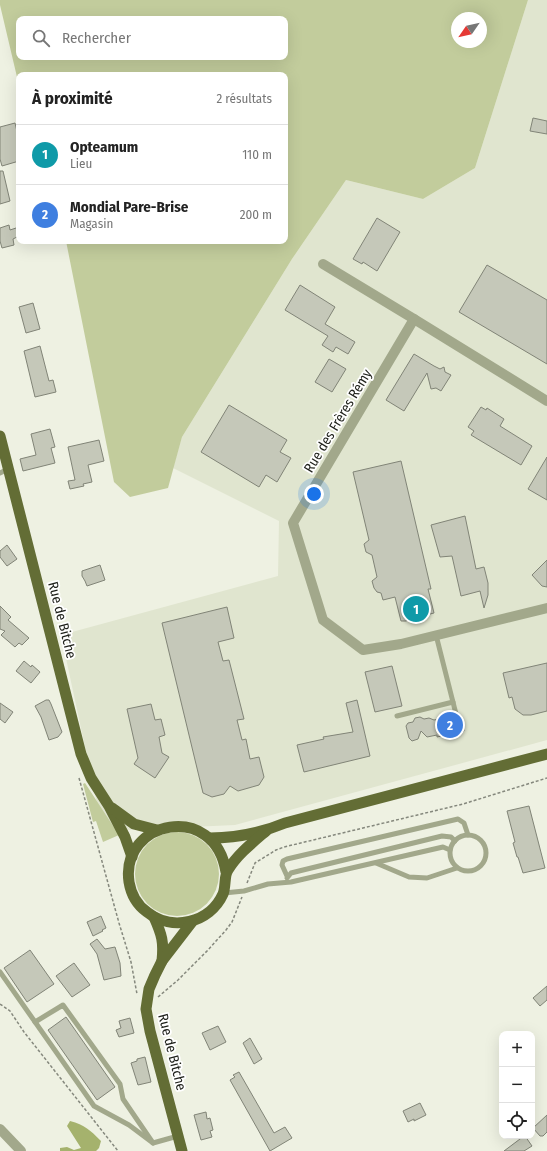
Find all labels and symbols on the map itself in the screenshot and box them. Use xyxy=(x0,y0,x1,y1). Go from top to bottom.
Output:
north arrow xyxy=(451,12,487,48)
street label: Rue des Frères Rémy xyxy=(300,365,376,476)
your location xyxy=(304,484,324,504)
street label: Rue de Bitche xyxy=(44,580,80,660)
pin: 1 xyxy=(403,594,429,624)
pin: 2 xyxy=(437,710,463,740)
street label: Rue de Bitche xyxy=(154,1012,190,1092)

